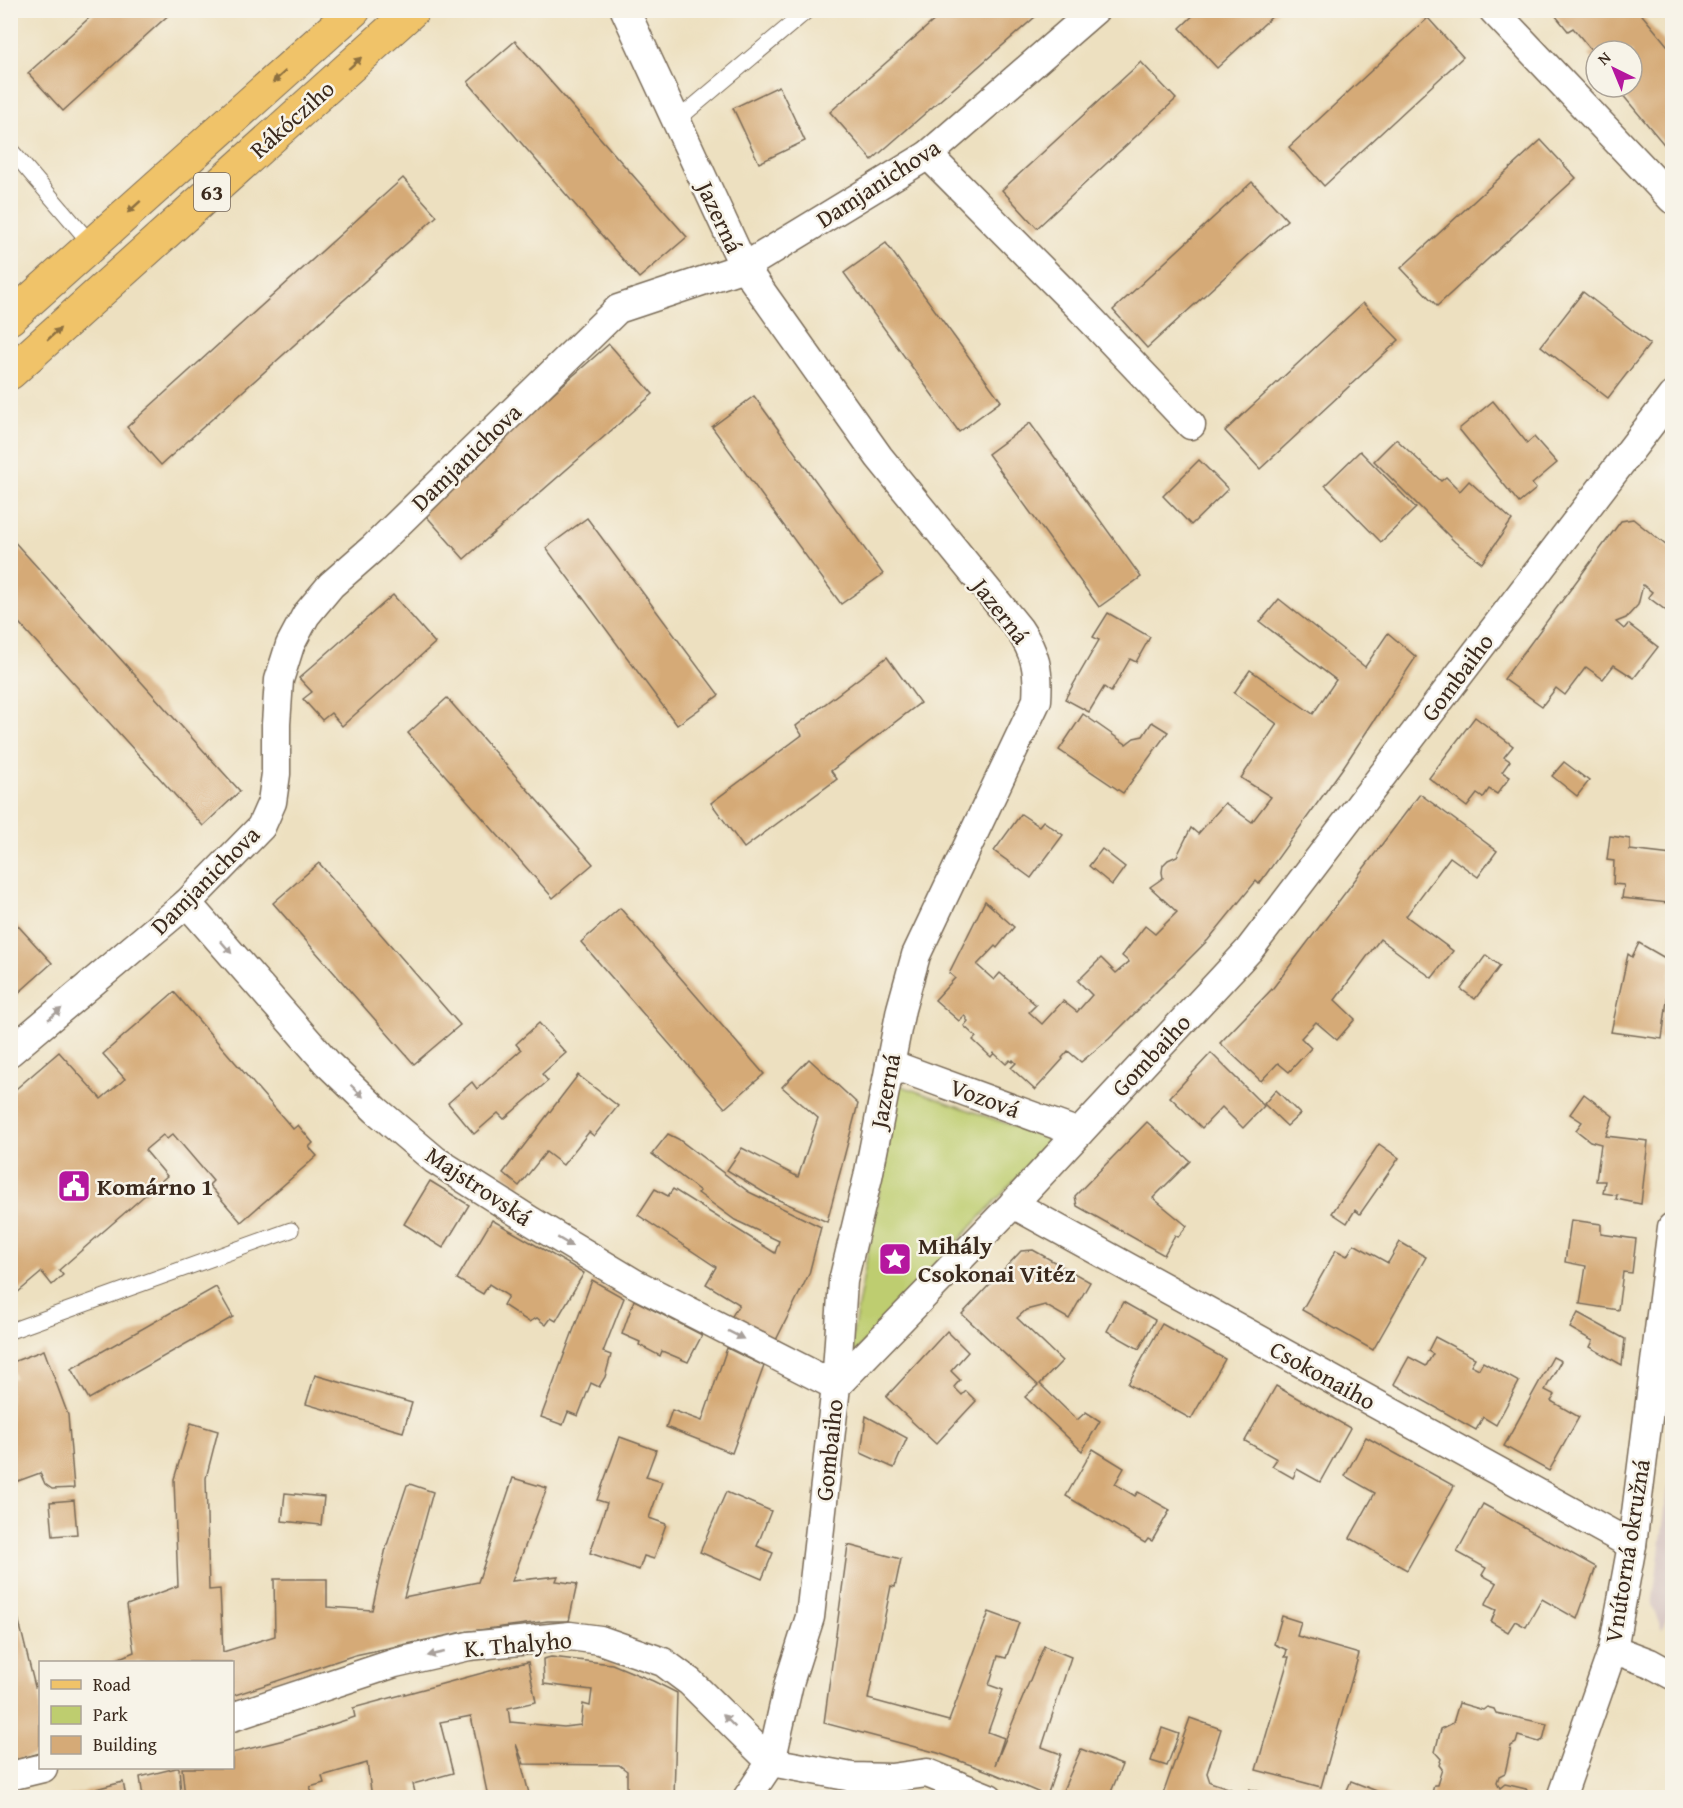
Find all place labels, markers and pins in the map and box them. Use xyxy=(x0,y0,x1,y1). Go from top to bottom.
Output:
public building icon: Komárno 1 xyxy=(56,1168,92,1204)
place label: Komárno 1 xyxy=(97,1169,214,1204)
place label: Mihály Csokonai Vitéz xyxy=(918,1228,1076,1291)
place icon: Mihály Csokonai Vitéz xyxy=(877,1241,913,1277)

